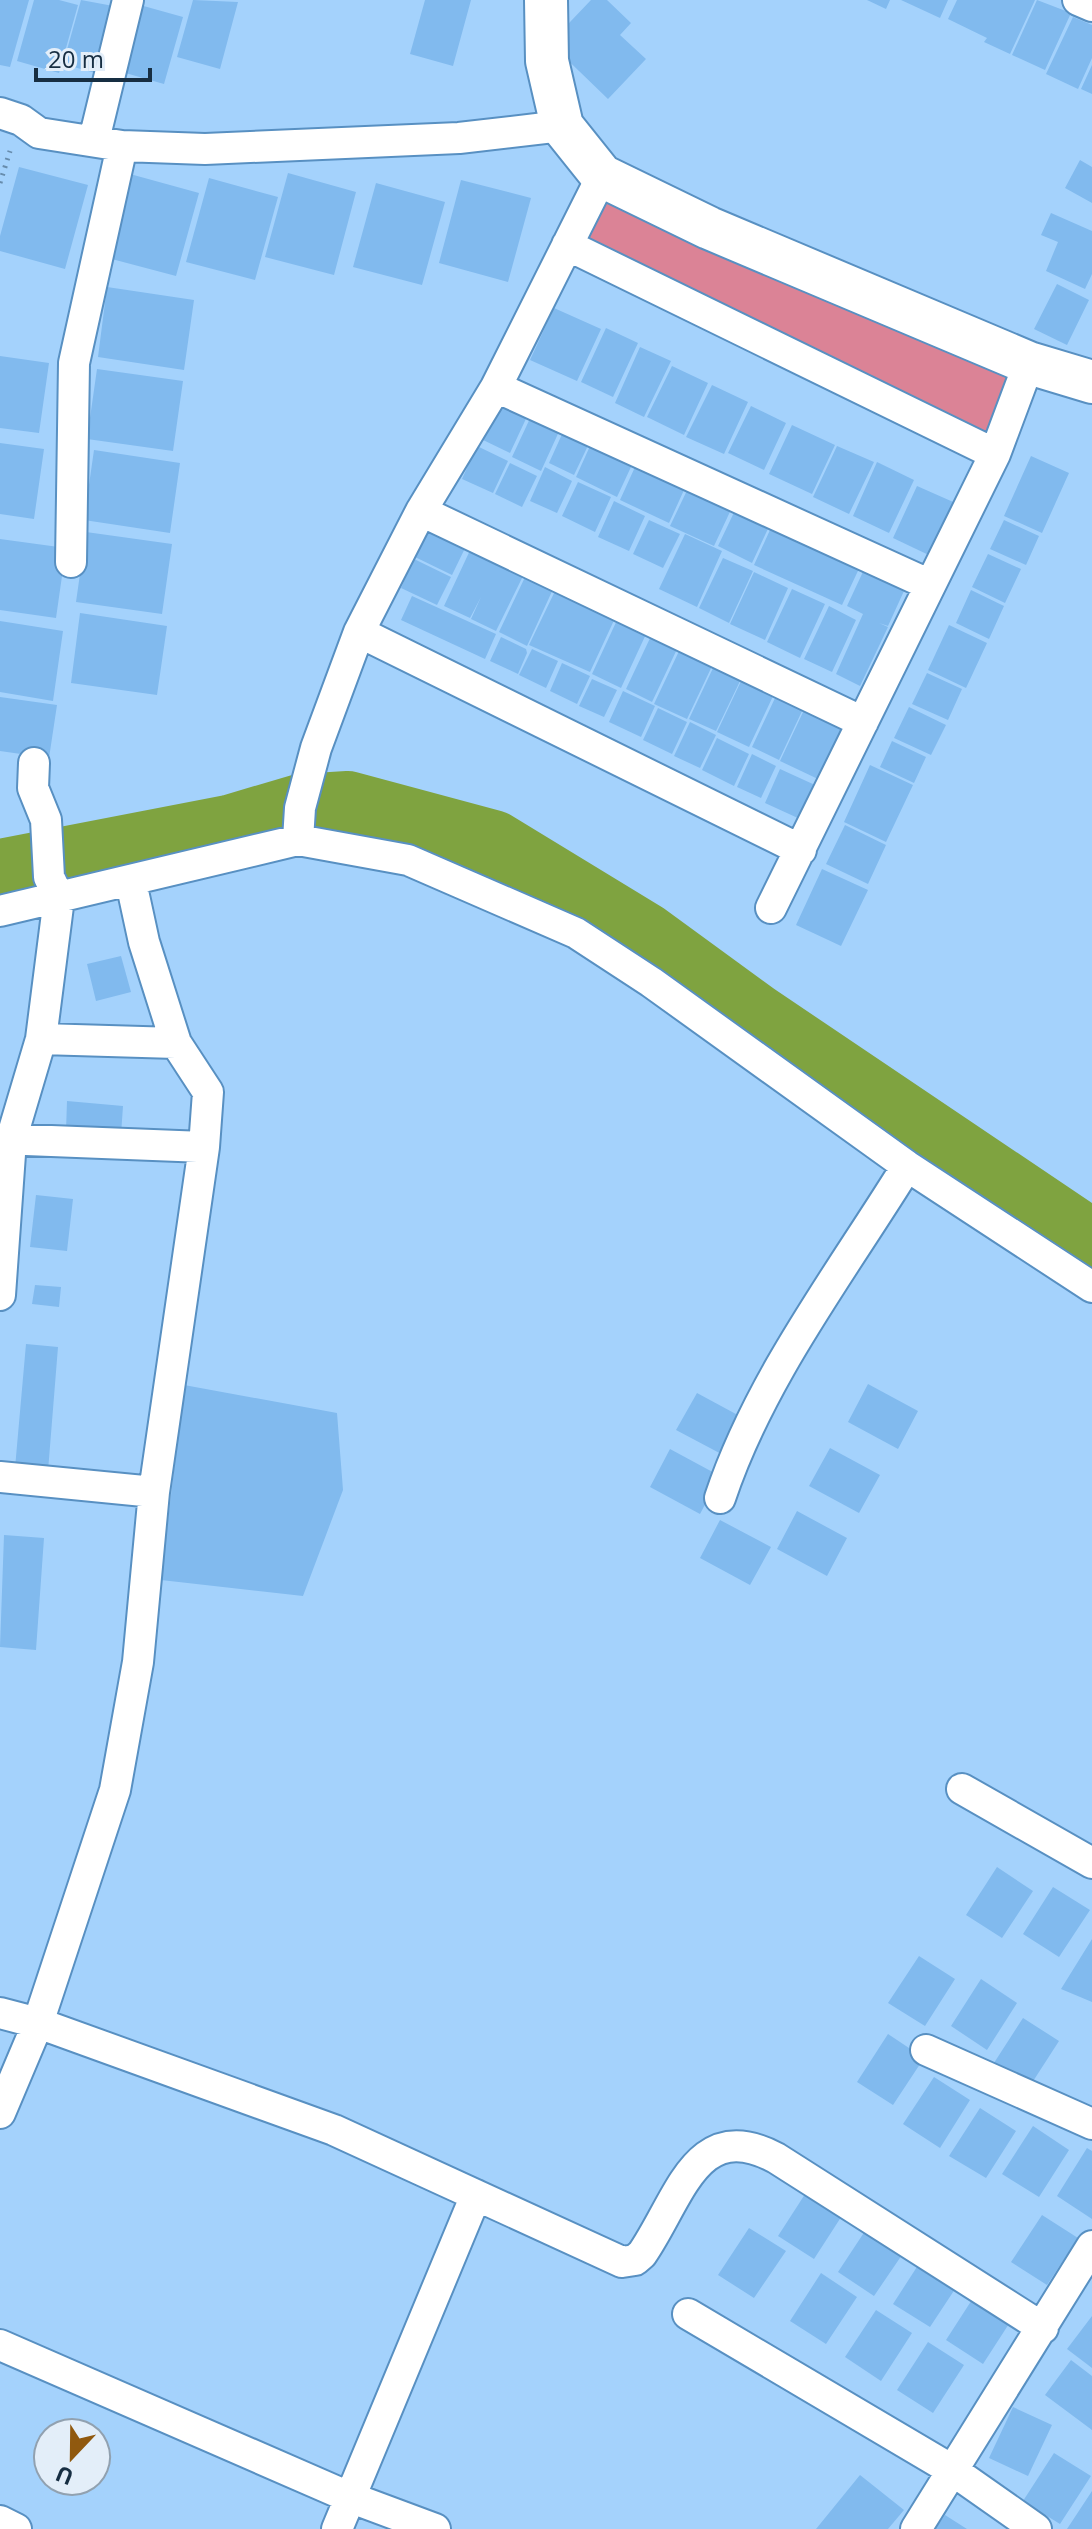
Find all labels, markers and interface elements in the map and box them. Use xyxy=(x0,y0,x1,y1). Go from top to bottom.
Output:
scale bar xyxy=(36,32,150,82)
text: 20 m xyxy=(48,42,104,75)
north arrow xyxy=(32,2417,112,2497)
text: U xyxy=(51,2459,77,2493)

